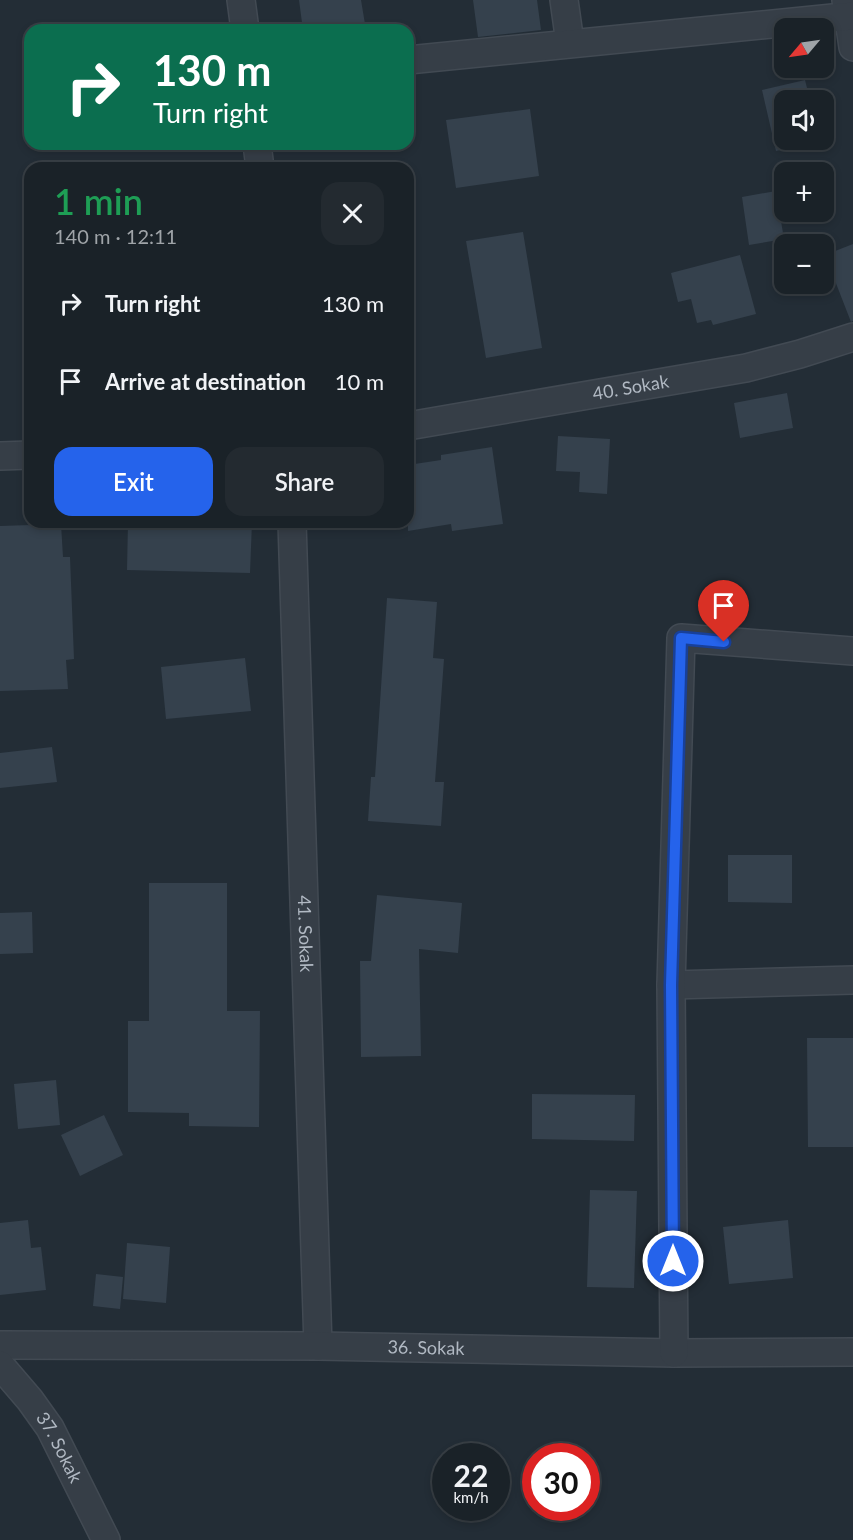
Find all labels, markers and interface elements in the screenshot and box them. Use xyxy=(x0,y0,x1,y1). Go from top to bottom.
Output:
north arrow xyxy=(774,18,834,78)
map controls xyxy=(774,18,834,294)
text: 130 m xyxy=(153,45,271,95)
icon: right xyxy=(54,48,132,126)
button: sound xyxy=(774,90,834,150)
text: Turn right xyxy=(153,96,268,129)
button: + xyxy=(774,162,834,222)
text: 1 min xyxy=(54,179,143,223)
button: close xyxy=(321,182,384,245)
text: 140 m · 12:11 xyxy=(54,224,177,248)
button: − xyxy=(774,234,834,294)
icon: right xyxy=(54,287,87,320)
text: Turn right xyxy=(105,290,200,317)
text: 130 m xyxy=(322,290,384,317)
icon: arrive xyxy=(54,365,87,398)
text: Arrive at destination xyxy=(105,368,306,395)
text: 10 m xyxy=(335,368,384,395)
street label: 40. Sokak xyxy=(591,369,671,404)
button: Exit xyxy=(54,447,213,516)
button: Share xyxy=(225,447,384,516)
pin xyxy=(698,580,749,642)
icon: arrive xyxy=(707,589,740,622)
street label: 41. Sokak xyxy=(294,895,318,973)
position arrow xyxy=(641,1229,705,1293)
street label: 36. Sokak xyxy=(387,1335,466,1359)
street label: 37. Sokak xyxy=(32,1407,88,1487)
speed limit sign: 30 xyxy=(522,1443,600,1521)
text: 22 xyxy=(454,1457,488,1493)
text: km/h xyxy=(453,1488,489,1506)

